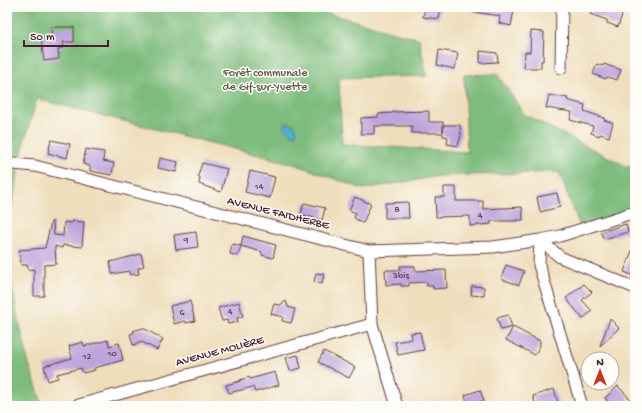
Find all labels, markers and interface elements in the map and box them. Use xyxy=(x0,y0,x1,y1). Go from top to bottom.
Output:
scale bar xyxy=(24,22,108,48)
text: 50 m xyxy=(30,31,55,45)
park label: Forêt communale de Gif-sur-Yvette xyxy=(222,67,308,95)
house number: 14 xyxy=(254,181,264,193)
street label: AVENUE FAIDHERBE xyxy=(226,195,331,234)
house number: 8 xyxy=(394,204,400,216)
house number: 4 xyxy=(478,210,483,222)
house number: 9 xyxy=(182,235,189,247)
house number: 3bis xyxy=(392,270,409,282)
house number: 4 xyxy=(228,306,233,318)
house number: 6 xyxy=(179,307,185,319)
street label: AVENUE MOLIÈRE xyxy=(175,333,266,370)
house number: 10 xyxy=(106,348,117,360)
house number: 12 xyxy=(82,351,92,363)
north arrow xyxy=(580,351,620,391)
text: N xyxy=(596,357,604,369)

